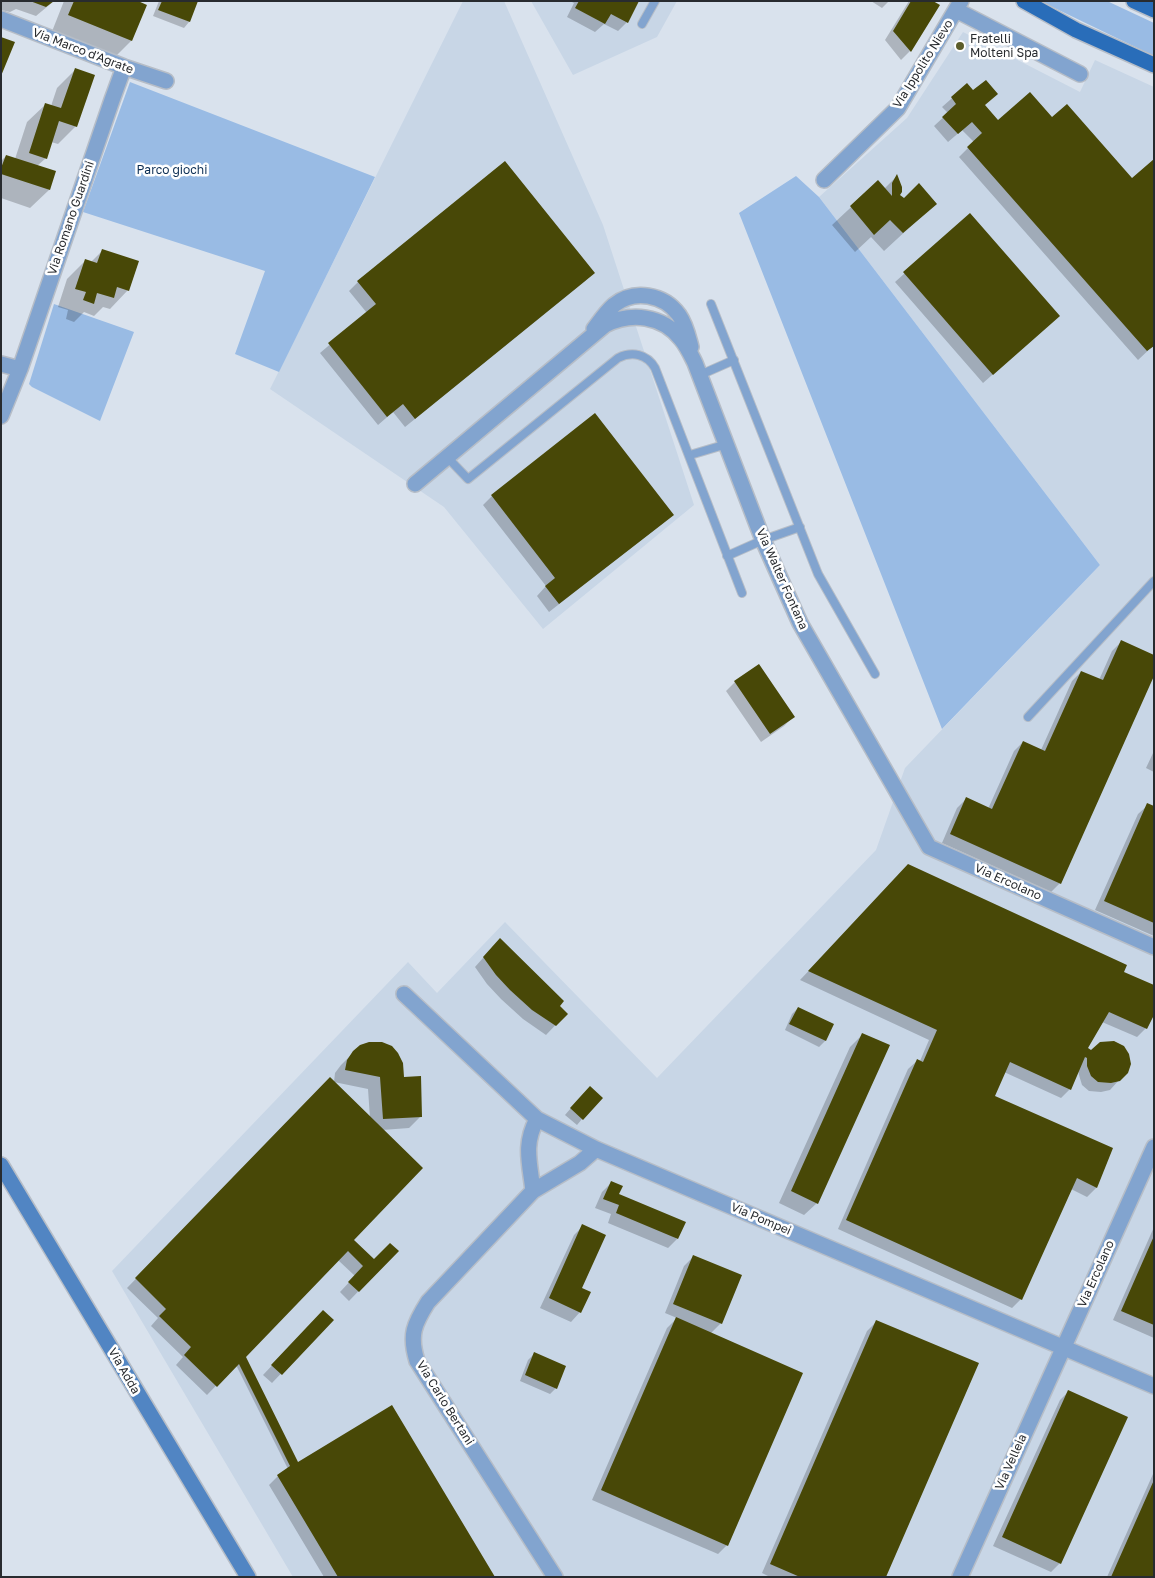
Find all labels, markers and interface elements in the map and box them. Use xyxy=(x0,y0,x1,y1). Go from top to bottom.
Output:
street label: Via Ippolito Nievo xyxy=(890,17,956,111)
street label: Via Marco d'Agrate xyxy=(31,25,135,77)
place label: Fratelli Molteni Spa xyxy=(970,32,1038,60)
marker: Fratelli Molteni Spa xyxy=(954,40,966,52)
street label: Via Romano Guardini xyxy=(45,159,97,277)
park label: Parco giochi xyxy=(137,163,207,177)
street label: Via Walter Fontana xyxy=(753,526,811,632)
street label: Via Ercolano xyxy=(972,861,1044,903)
street label: Via Pompei xyxy=(729,1200,793,1238)
street label: Via Ercolano xyxy=(1075,1238,1117,1310)
street label: Via Adda xyxy=(105,1346,143,1396)
street label: Via Carlo Bertani xyxy=(413,1358,477,1448)
street label: Via Velleia xyxy=(992,1432,1030,1492)

